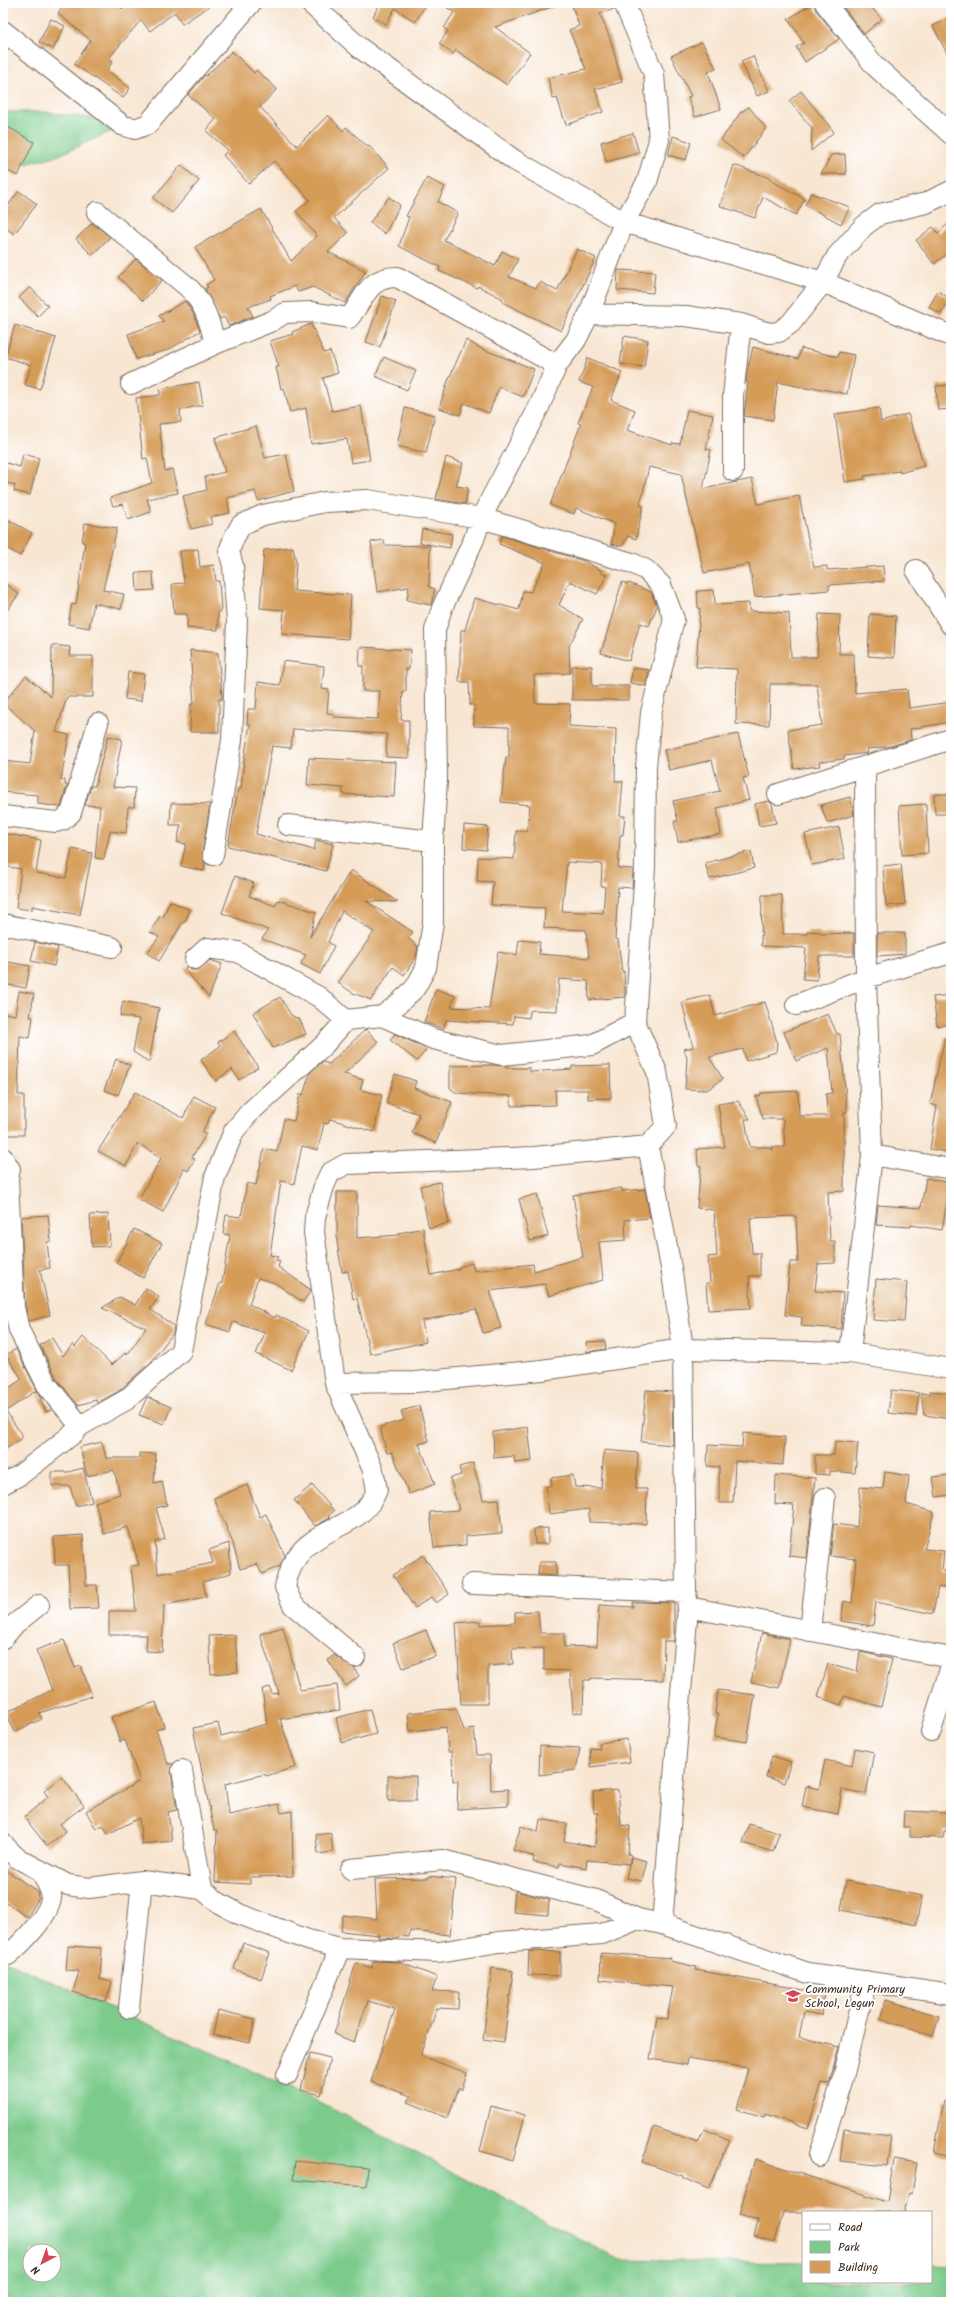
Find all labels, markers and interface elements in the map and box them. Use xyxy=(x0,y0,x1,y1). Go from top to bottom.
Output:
place label: Community Primary School, Legun xyxy=(805,1980,905,2013)
school or university icon: Community Primary School, Legun xyxy=(784,1987,802,2005)
legend xyxy=(802,2211,932,2283)
text: Road xyxy=(838,2218,863,2237)
text: Park xyxy=(838,2238,860,2257)
north arrow xyxy=(22,2243,62,2283)
text: Building xyxy=(838,2258,878,2277)
text: N xyxy=(28,2261,45,2279)

